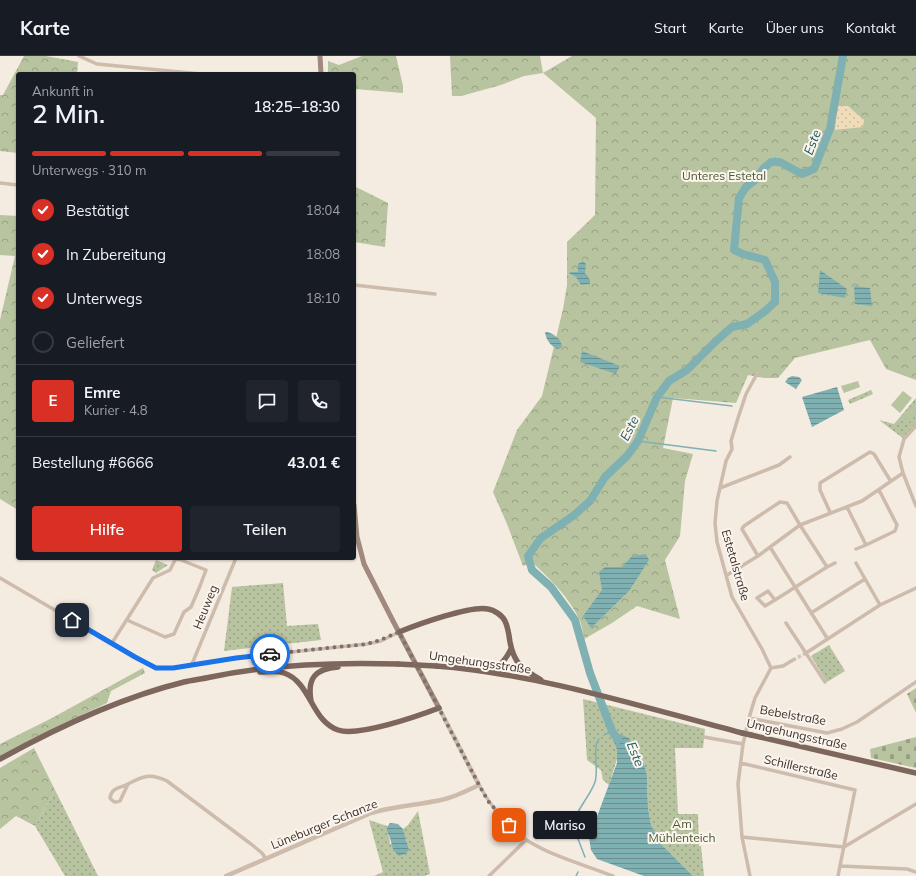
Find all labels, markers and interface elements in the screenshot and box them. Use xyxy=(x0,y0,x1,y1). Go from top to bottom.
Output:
text: Karte xyxy=(20,16,70,40)
text: Start xyxy=(654,19,686,37)
text: Karte xyxy=(708,19,744,37)
text: Über uns xyxy=(766,19,824,37)
text: Kontakt xyxy=(846,19,896,37)
text: Ankunft in xyxy=(32,83,94,99)
text: 2 Min. xyxy=(32,97,105,130)
text: 18:25–18:30 xyxy=(253,97,340,116)
water label: Este xyxy=(800,127,824,157)
text: Unterwegs · 310 m xyxy=(32,162,146,178)
park label: Unteres Estetal xyxy=(682,168,766,183)
icon: check xyxy=(32,199,54,221)
text: Bestätigt xyxy=(66,201,129,220)
text: 18:04 xyxy=(306,202,340,218)
icon: check xyxy=(32,243,54,265)
text: In Zubereitung xyxy=(66,245,166,264)
text: 18:08 xyxy=(306,246,340,262)
icon: check xyxy=(32,287,54,309)
text: Unterwegs xyxy=(66,289,143,308)
text: 18:10 xyxy=(306,290,340,306)
text: Geliefert xyxy=(66,333,125,352)
button: chat xyxy=(246,380,288,422)
button: phone xyxy=(298,380,340,422)
text: Emre xyxy=(84,383,120,402)
text: E xyxy=(49,391,57,410)
text: Kurier · 4.8 xyxy=(84,402,148,418)
water label: Este xyxy=(616,413,642,443)
text: Bestellung #6666 xyxy=(32,453,154,472)
text: 43.01 € xyxy=(287,453,340,472)
button: Hilfe xyxy=(32,506,182,552)
button: Teilen xyxy=(190,506,340,552)
street label: Estetalstraße xyxy=(719,528,753,602)
street label: Heuweg xyxy=(189,583,221,631)
pin xyxy=(55,603,89,637)
icon: home xyxy=(61,609,83,631)
courier xyxy=(250,634,290,674)
icon: car xyxy=(259,643,281,665)
street label: Umgehungsstraße xyxy=(428,647,532,677)
street label: Bebelstraße xyxy=(759,702,827,728)
street label: Umgehungsstraße xyxy=(745,715,849,753)
water label: Este xyxy=(624,739,648,769)
street label: Schillerstraße xyxy=(762,751,840,783)
street label: Lüneburger Schanze xyxy=(268,796,380,852)
pin xyxy=(492,808,526,842)
callout: Mariso xyxy=(533,811,597,839)
icon: bag xyxy=(498,814,520,836)
park label: Am Mühlenteich xyxy=(648,816,716,845)
text: Mariso xyxy=(544,817,586,833)

